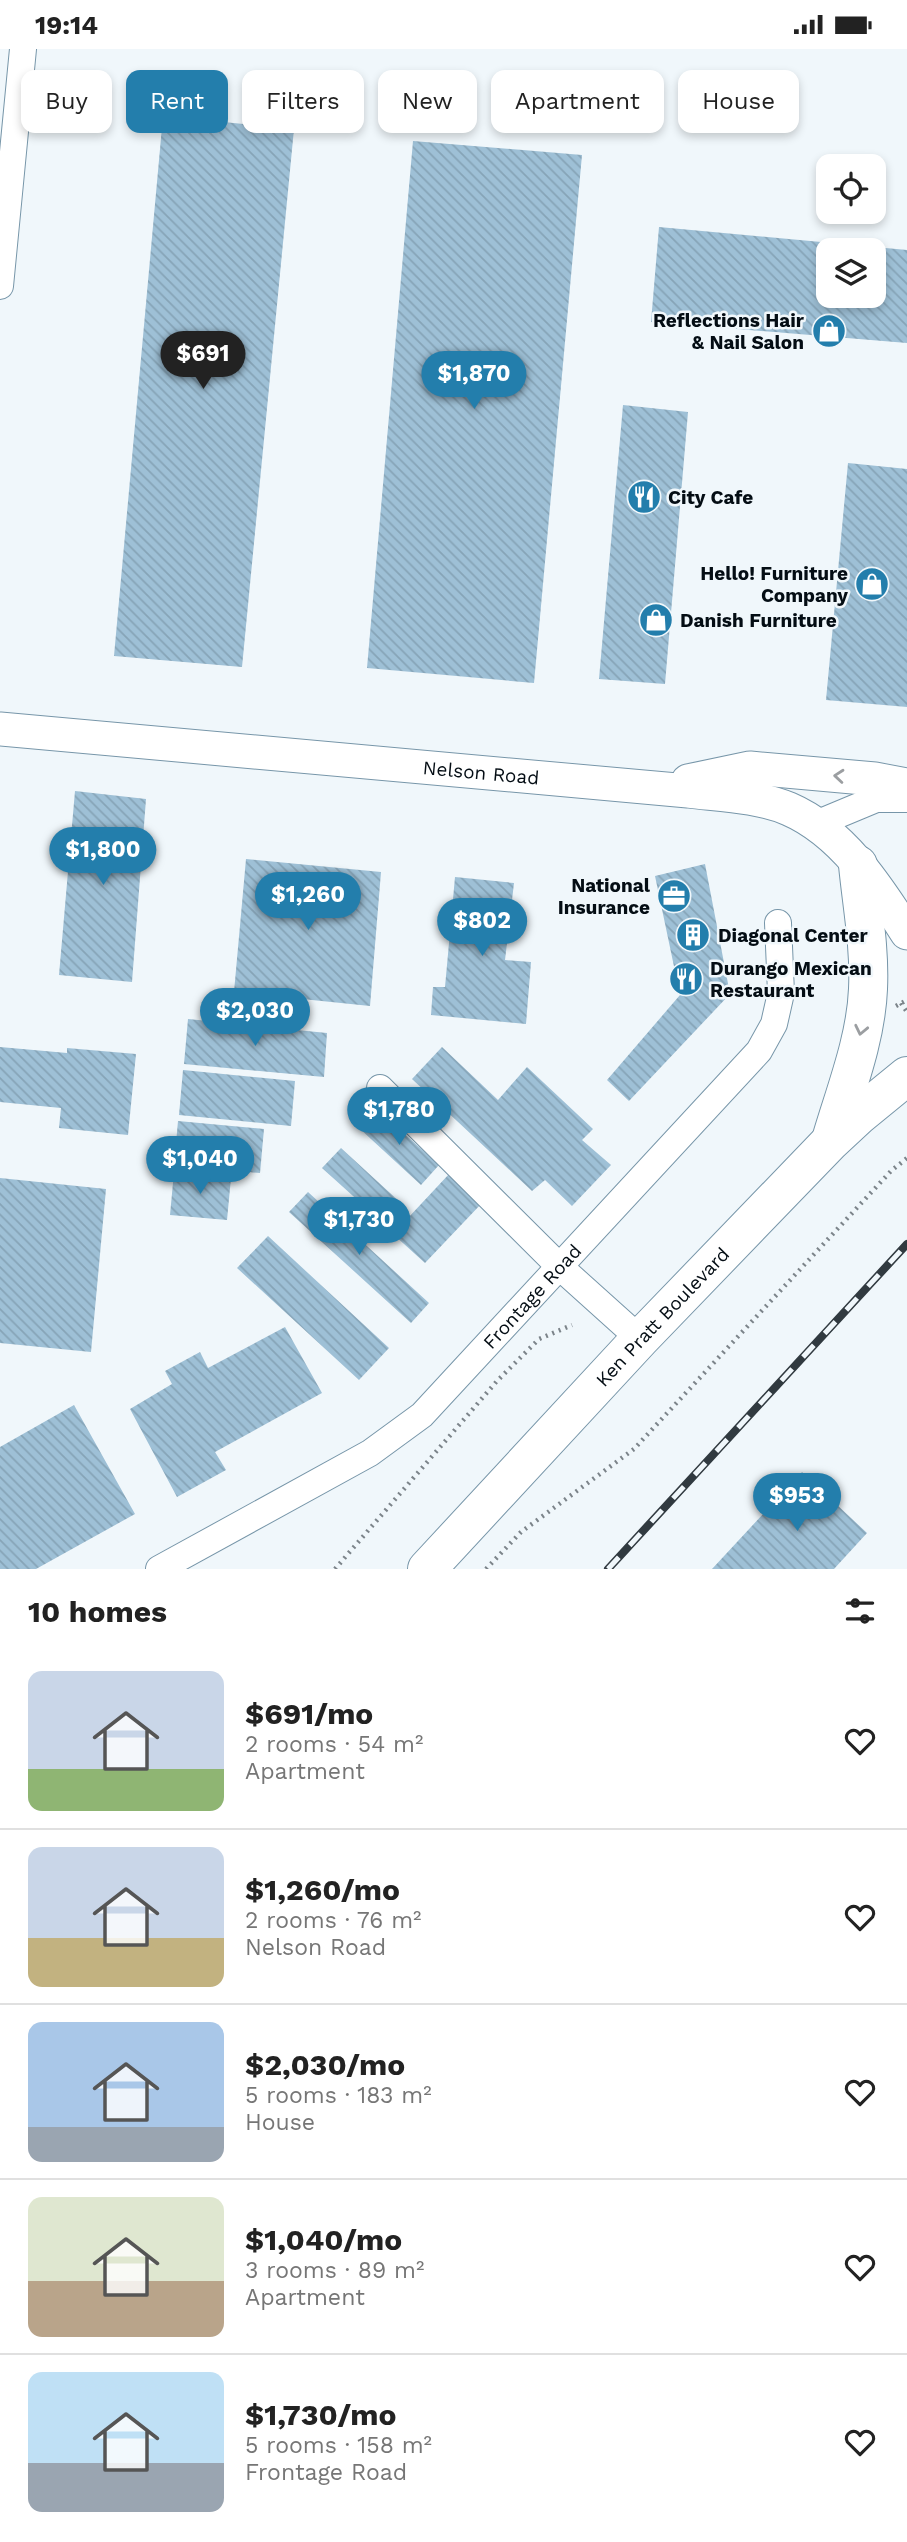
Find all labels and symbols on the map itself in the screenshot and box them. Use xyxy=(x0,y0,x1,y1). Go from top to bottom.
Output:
place label: Reflections Hair & Nail Salon xyxy=(653,309,805,354)
shop icon: Reflections Hair & Nail Salon xyxy=(810,312,848,350)
pin: $691 xyxy=(162,331,244,391)
pin: $1,870 xyxy=(417,351,531,411)
restaurant icon: City Cafe xyxy=(625,478,663,516)
place label: City Cafe xyxy=(668,486,753,509)
place label: Hello! Furniture Company xyxy=(700,562,848,607)
shop icon: Hello! Furniture Company xyxy=(853,565,891,603)
shop icon: Danish Furniture xyxy=(637,601,675,639)
place label: Danish Furniture xyxy=(680,609,837,632)
street label: Nelson Road xyxy=(422,756,540,789)
one-way arrow xyxy=(834,769,845,784)
pin: $1,800 xyxy=(46,827,160,887)
pin: $1,260 xyxy=(251,873,365,932)
place label: National Insurance xyxy=(558,874,651,919)
office icon: National Insurance xyxy=(655,877,693,915)
pin: $802 xyxy=(441,899,523,958)
building icon: Diagonal Center xyxy=(674,916,712,954)
place label: Diagonal Center xyxy=(718,924,868,947)
place label: Durango Mexican Restaurant xyxy=(710,957,872,1002)
restaurant icon: Durango Mexican Restaurant xyxy=(667,960,705,998)
pin: $2,030 xyxy=(198,989,312,1048)
one-way arrow xyxy=(855,1024,870,1036)
pin: $1,780 xyxy=(342,1087,456,1147)
pin: $1,040 xyxy=(143,1137,257,1196)
pin: $1,730 xyxy=(302,1197,416,1257)
street label: Frontage Road xyxy=(478,1239,586,1353)
street label: Ken Pratt Boulevard xyxy=(591,1242,734,1391)
pin: $953 xyxy=(756,1473,838,1533)

